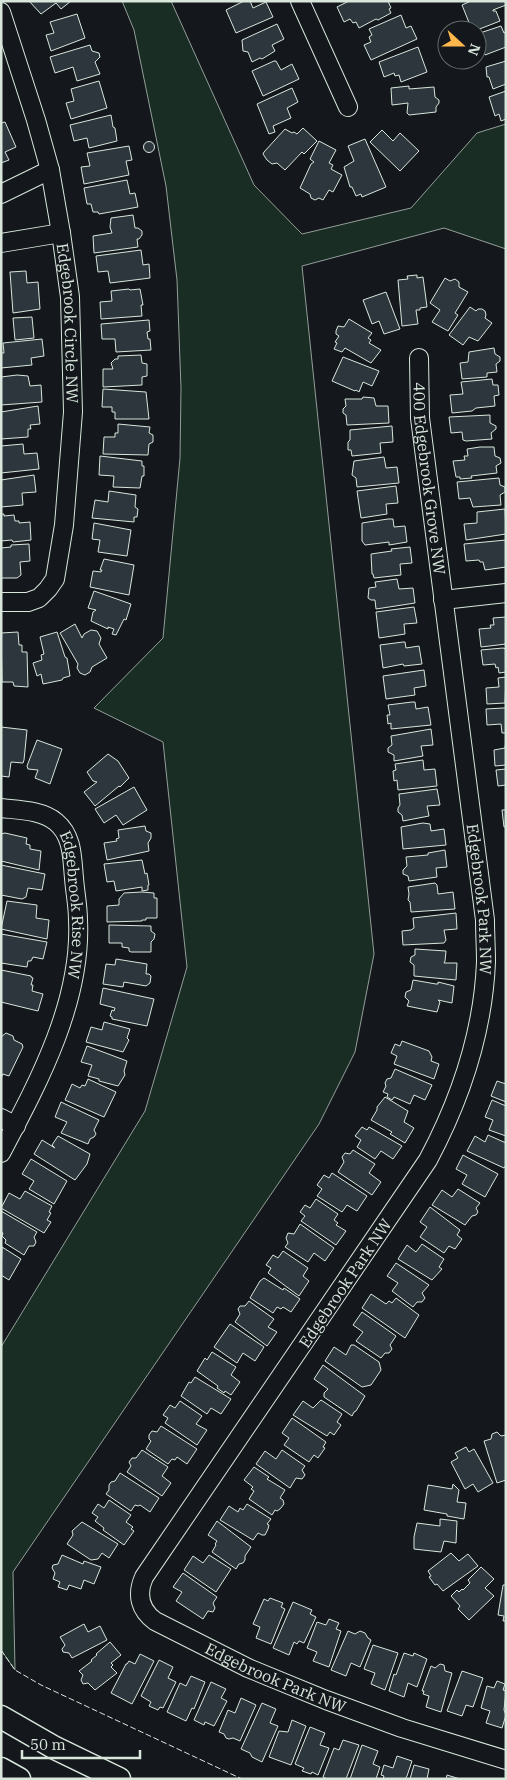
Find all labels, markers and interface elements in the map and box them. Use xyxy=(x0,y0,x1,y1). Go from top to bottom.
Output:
north arrow xyxy=(437,20,487,70)
text: N xyxy=(464,41,485,58)
street label: Edgebrook Circle NW xyxy=(53,242,83,404)
street label: 400 Edgebrook Grove NW xyxy=(409,382,450,576)
street label: Edgebrook Park NW xyxy=(463,822,496,976)
street label: Edgebrook Rise NW xyxy=(56,827,88,981)
street label: Edgebrook Park NW xyxy=(294,1214,396,1351)
street label: Edgebrook Park NW xyxy=(202,1638,349,1717)
scale bar xyxy=(22,1728,140,1760)
text: 50 m xyxy=(30,1735,66,1754)

